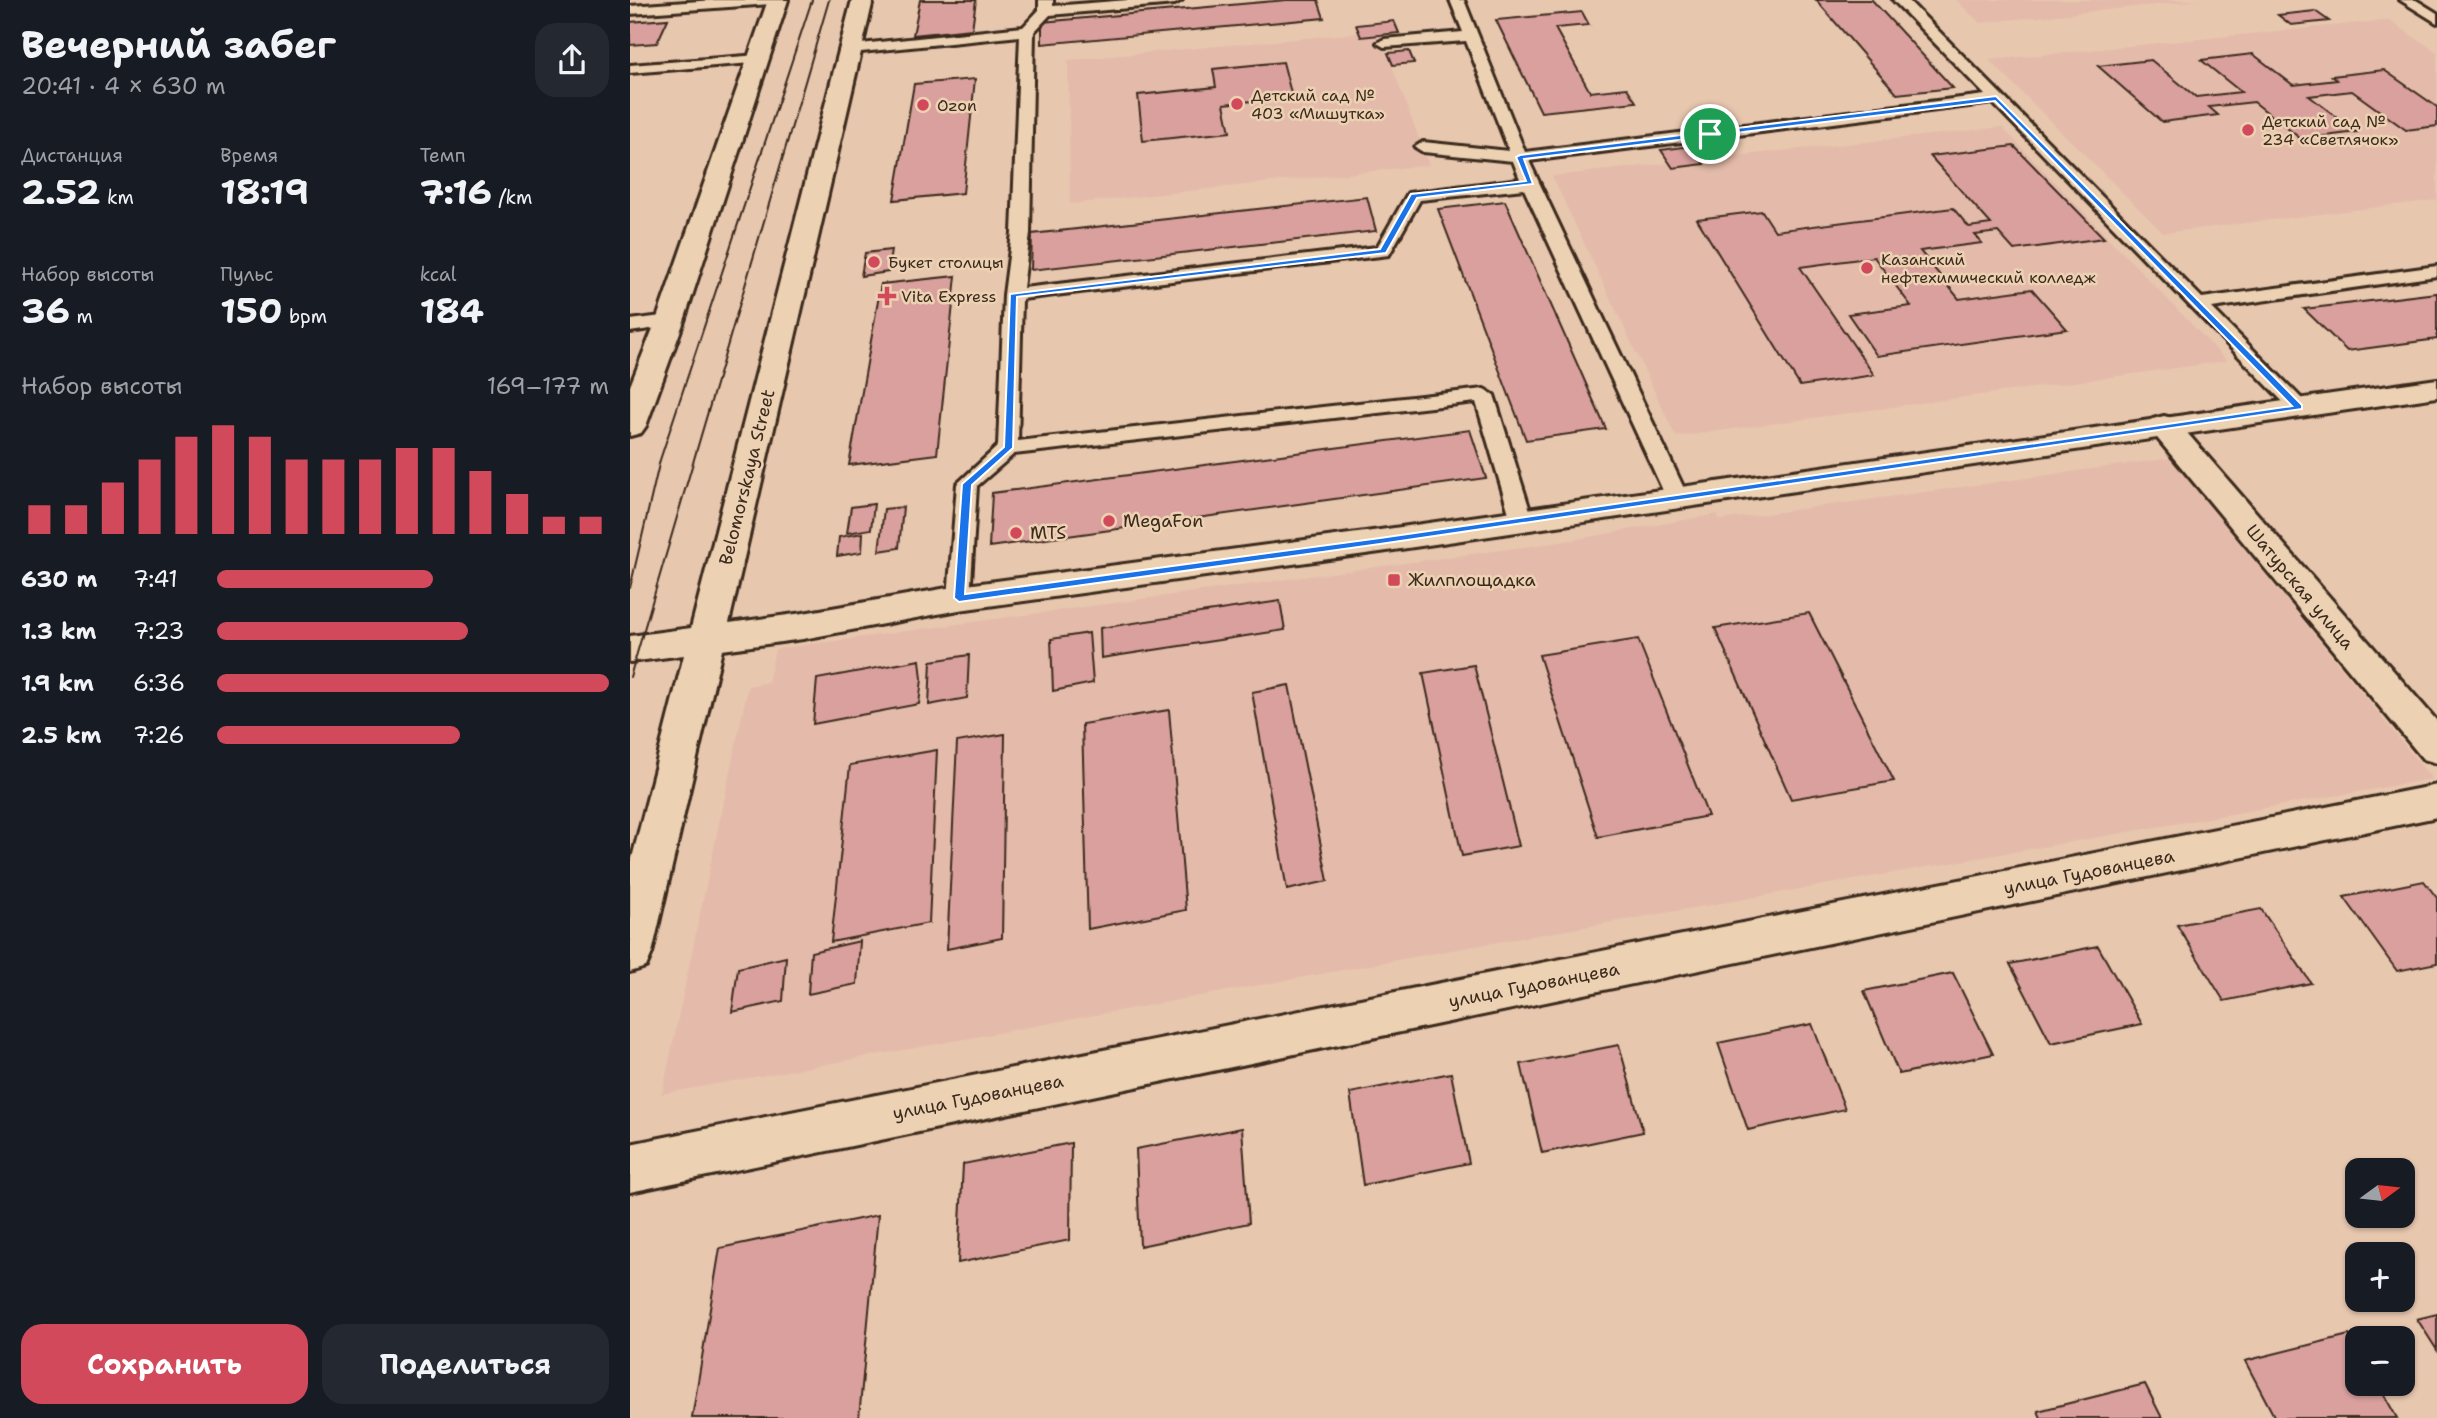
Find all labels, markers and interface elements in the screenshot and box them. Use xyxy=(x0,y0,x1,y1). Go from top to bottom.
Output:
text: Вечерний забег xyxy=(21,19,336,70)
button: share xyxy=(535,23,609,97)
text: 20:41 · 4 × 630 m xyxy=(21,71,226,101)
place label: Детский сад № 403 «Мишутка» xyxy=(1251,85,1385,124)
place label: Ozon xyxy=(937,95,977,116)
marker: Детский сад № 403 «Мишутка» xyxy=(1229,96,1245,112)
marker: Ozon xyxy=(915,97,931,113)
pin xyxy=(1680,104,1740,164)
place label: Детский сад № 234 «Светлячок» xyxy=(2262,111,2398,150)
icon: arrive xyxy=(1691,115,1729,153)
marker: Детский сад № 234 «Светлячок» xyxy=(2240,122,2256,138)
text: Дистанция xyxy=(21,143,123,168)
text: Время xyxy=(220,143,278,168)
text: Темп xyxy=(420,143,466,168)
text: 2.52 xyxy=(21,168,101,215)
text: 18:19 xyxy=(220,168,309,215)
text: 7:16 xyxy=(420,168,492,215)
text: km xyxy=(101,185,134,210)
text: /km xyxy=(492,185,532,210)
place label: Казанский нефтехимический колледж xyxy=(1881,249,2096,288)
place label: Букет столицы xyxy=(888,252,1004,273)
marker: Букет столицы xyxy=(866,254,882,270)
marker: Казанский нефтехимический колледж xyxy=(1859,260,1875,276)
text: Набор высоты xyxy=(21,262,154,287)
text: Пульс xyxy=(220,262,274,287)
text: kcal xyxy=(420,262,457,287)
place label: Vita Express xyxy=(901,286,996,307)
text: 36 xyxy=(21,287,70,334)
text: 150 xyxy=(220,287,282,334)
text: 184 xyxy=(420,287,484,334)
marker: Vita Express xyxy=(879,288,895,304)
text: m xyxy=(70,304,93,329)
text: bpm xyxy=(282,304,327,329)
text: Набор высоты xyxy=(21,371,182,401)
text: 169–177 m xyxy=(487,371,609,401)
street label: Belomorskaya Street xyxy=(714,387,780,567)
place label: MegaFon xyxy=(1123,509,1203,533)
marker: MegaFon xyxy=(1101,513,1117,529)
street label: Шатурская улица xyxy=(2240,519,2360,655)
place label: MTS xyxy=(1030,521,1066,545)
marker: MTS xyxy=(1008,525,1024,541)
text: 630 m xyxy=(21,564,97,594)
text: 7:41 xyxy=(133,564,178,594)
place label: Жилплощадка xyxy=(1408,568,1536,592)
marker: Жилплощадка xyxy=(1386,572,1402,588)
text: 1.3 km xyxy=(21,616,96,646)
text: 7:23 xyxy=(133,616,184,646)
text: 1.9 km xyxy=(21,668,94,698)
text: 6:36 xyxy=(133,668,185,698)
text: 2.5 km xyxy=(21,720,102,750)
text: 7:26 xyxy=(133,720,185,750)
street label: улица Гудованцева xyxy=(2002,844,2176,900)
street label: улица Гудованцева xyxy=(1447,957,1621,1013)
street label: улица Гудованцева xyxy=(891,1069,1065,1125)
north arrow xyxy=(2345,1158,2415,1228)
map controls xyxy=(2345,1158,2415,1396)
button: + xyxy=(2345,1242,2415,1312)
button: Сохранить xyxy=(21,1324,308,1404)
button: Поделиться xyxy=(322,1324,609,1404)
button: − xyxy=(2345,1326,2415,1396)

